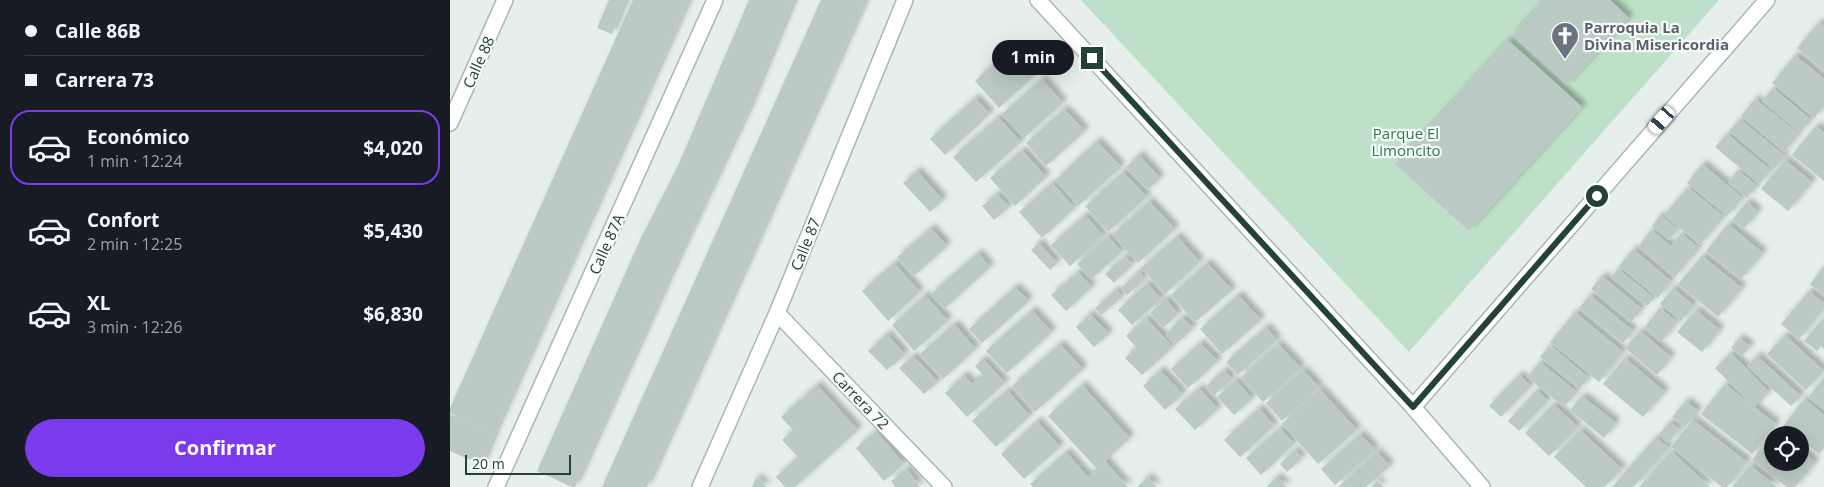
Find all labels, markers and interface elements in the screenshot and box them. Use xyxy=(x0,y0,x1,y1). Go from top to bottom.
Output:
place label: Parroquia La Divina Misericordia xyxy=(1584,17,1729,54)
text: Calle 86B xyxy=(55,18,141,44)
church icon: Parroquia La Divina Misericordia xyxy=(1550,21,1580,60)
street label: Calle 88 xyxy=(458,33,498,91)
callout: 1 min xyxy=(992,40,1074,76)
text: 1 min xyxy=(1011,46,1055,68)
route end xyxy=(1081,47,1103,69)
text: Carrera 73 xyxy=(55,67,154,93)
car xyxy=(1646,104,1677,136)
park label: Parque El Limoncito xyxy=(1371,123,1441,160)
text: Económico xyxy=(87,124,189,150)
icon: car xyxy=(27,125,72,170)
text: $4,020 xyxy=(363,135,423,161)
text: 1 min · 12:24 xyxy=(87,150,182,172)
route start xyxy=(1586,185,1608,207)
text: Confort xyxy=(87,207,159,233)
icon: car xyxy=(27,208,72,253)
street label: Calle 87A xyxy=(584,210,628,277)
street label: Calle 87 xyxy=(785,215,825,273)
text: $5,430 xyxy=(363,218,423,244)
text: 2 min · 12:25 xyxy=(87,233,182,255)
text: XL xyxy=(87,290,110,316)
icon: car xyxy=(27,291,72,336)
text: $6,830 xyxy=(363,301,423,327)
text: 3 min · 12:26 xyxy=(87,316,182,338)
street label: Carrera 72 xyxy=(828,366,894,434)
button: Confirmar xyxy=(25,419,425,477)
map controls xyxy=(1764,426,1809,471)
button: locate xyxy=(1764,426,1809,471)
scale bar xyxy=(465,452,571,475)
text: 20 m xyxy=(472,454,505,473)

